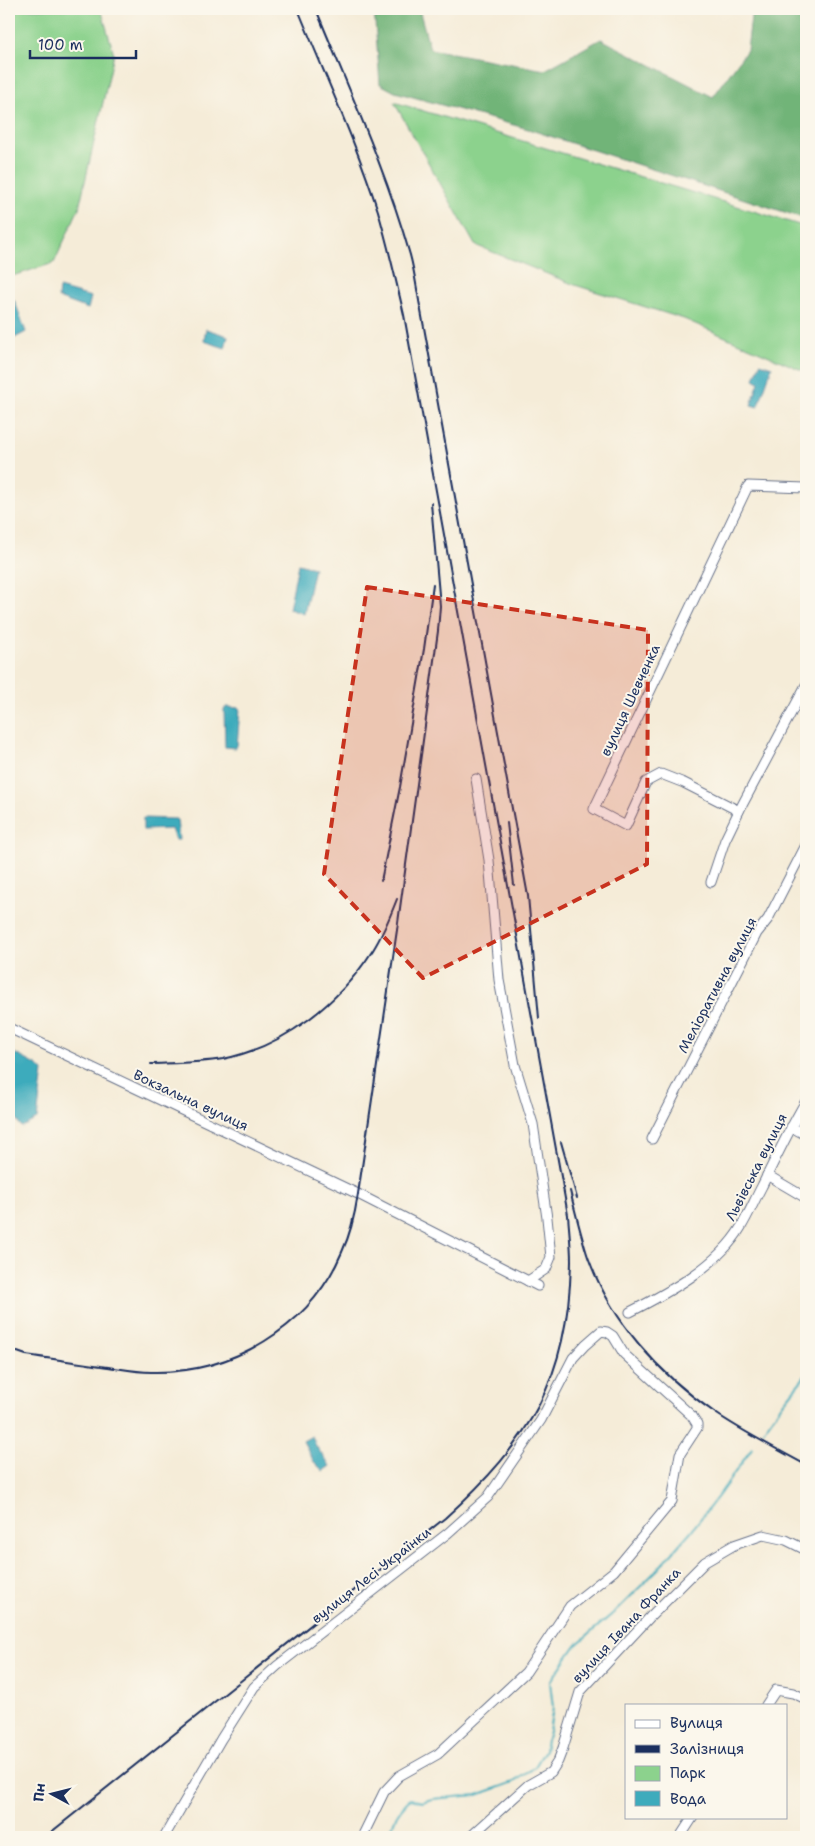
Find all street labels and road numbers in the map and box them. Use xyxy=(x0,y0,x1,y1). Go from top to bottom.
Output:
street label: вулиця Шевченка xyxy=(596,641,664,759)
street label: Меліоративна вулиця xyxy=(674,914,760,1056)
street label: Вокзальна вулиця xyxy=(131,1065,251,1135)
street label: Львівська вулиця xyxy=(721,1110,791,1224)
street label: вулиця Лесі Українки xyxy=(308,1523,434,1627)
street label: вулиця Івана Франка xyxy=(568,1563,685,1687)

